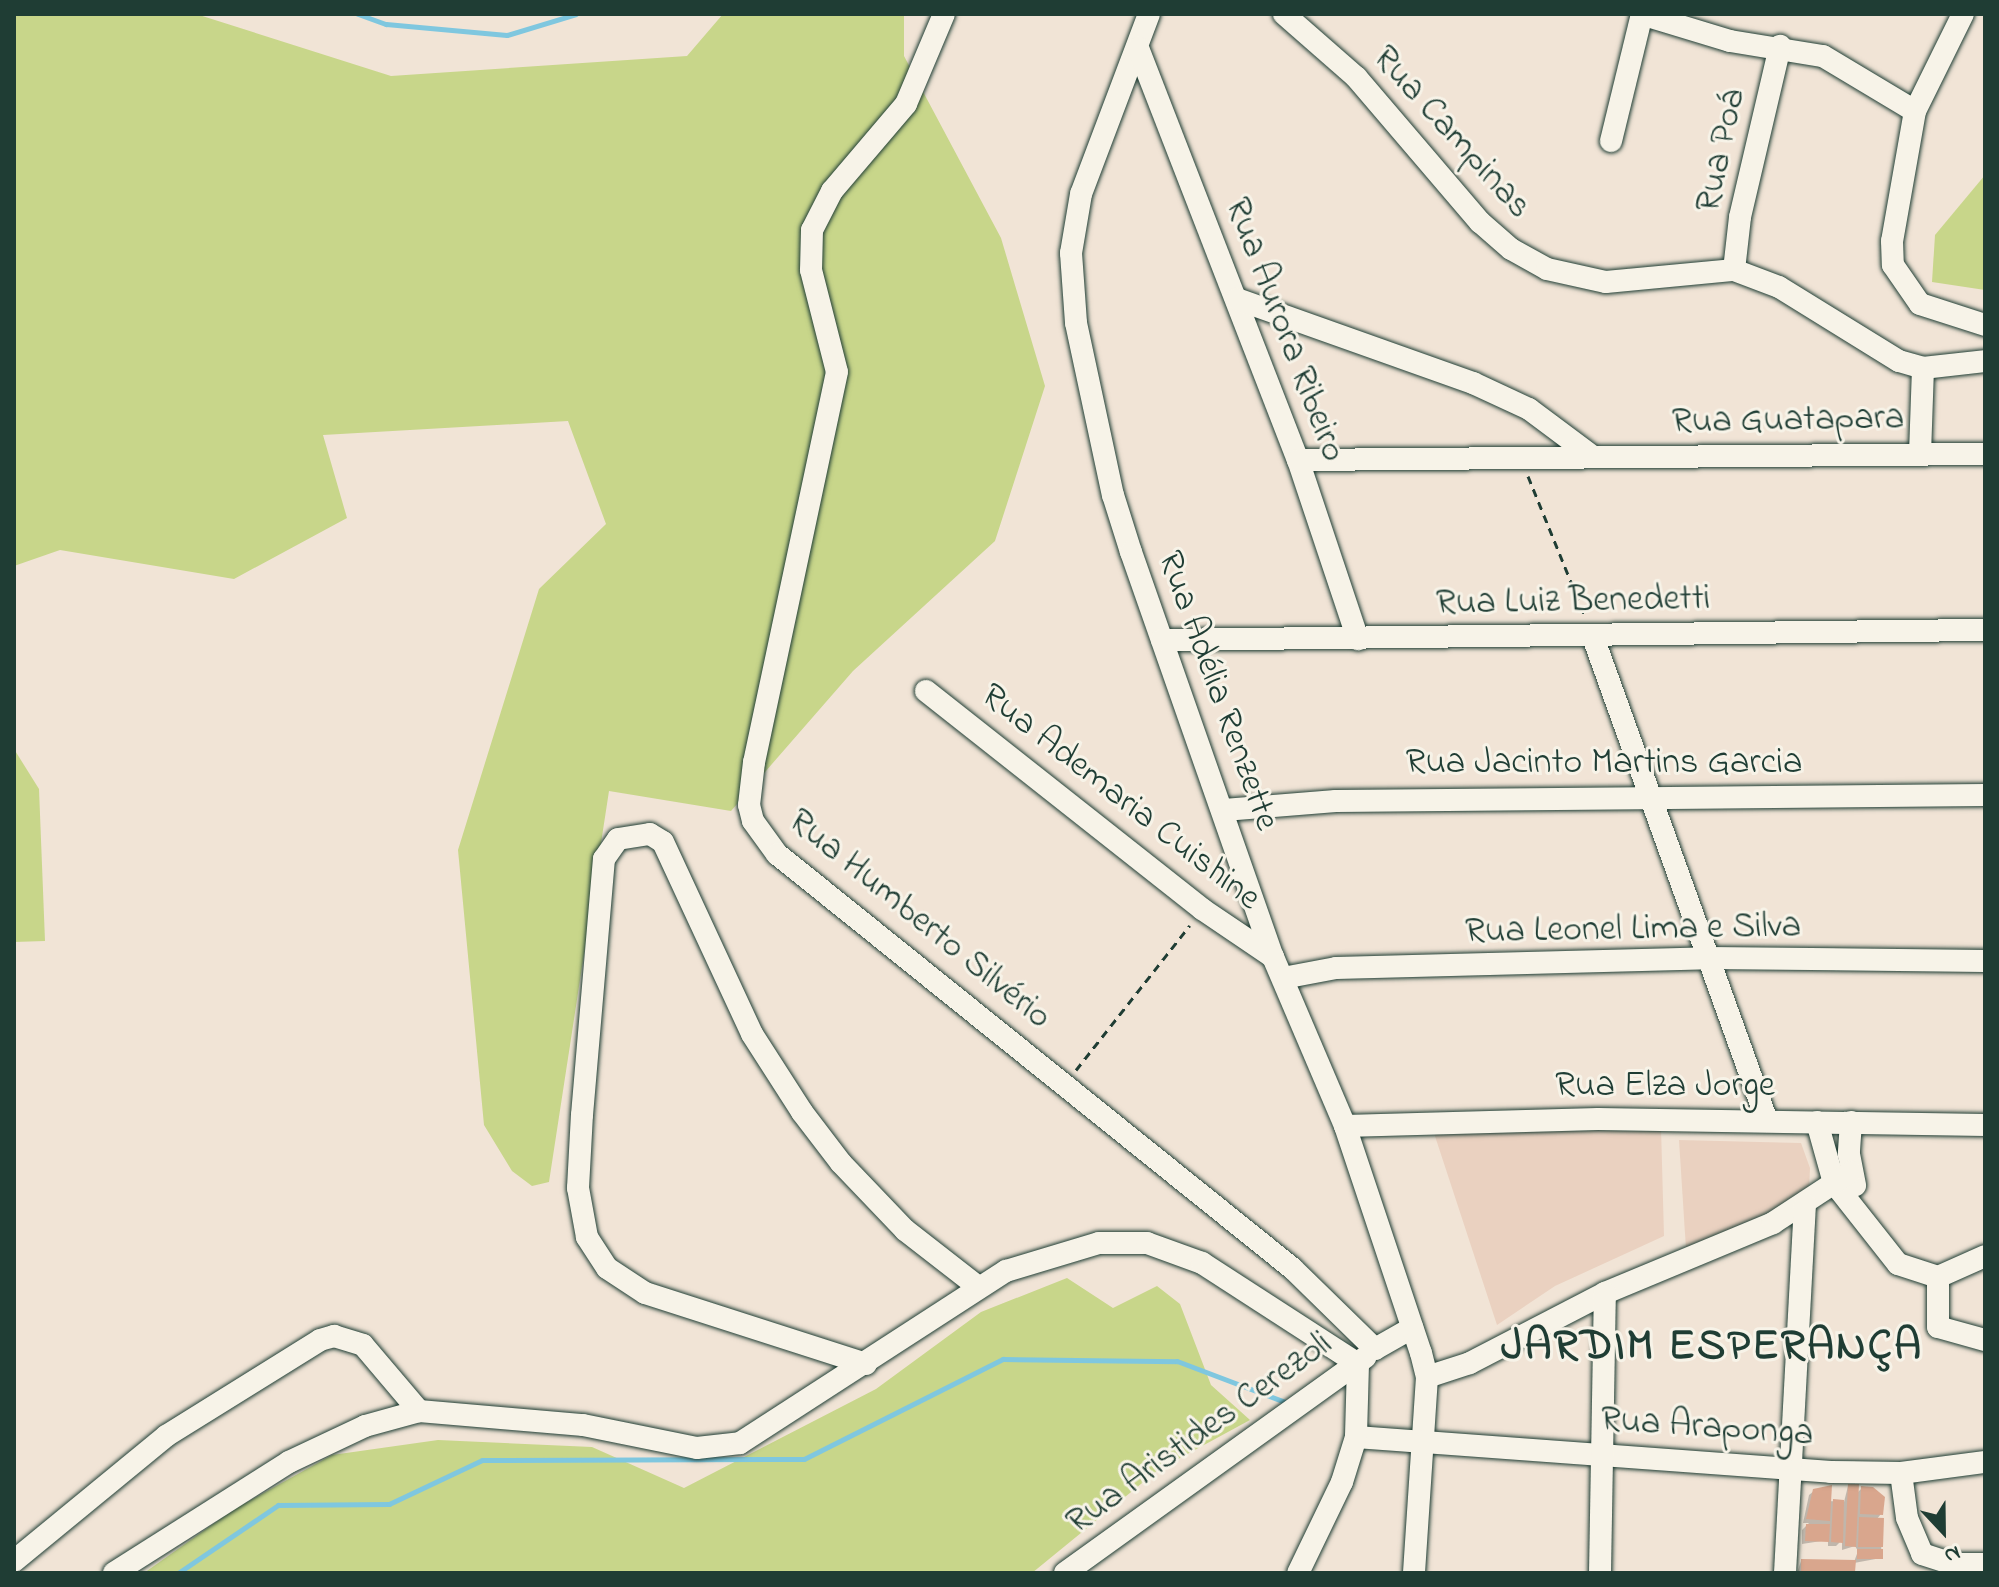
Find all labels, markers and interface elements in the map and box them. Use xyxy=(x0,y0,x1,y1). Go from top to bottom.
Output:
street label: Rua Campinas xyxy=(1362,38,1540,228)
street label: Rua Poá xyxy=(1688,86,1756,216)
street label: Rua Aurora Ribeiro xyxy=(1214,192,1354,468)
street label: Rua Guatapara xyxy=(1671,397,1905,445)
street label: Rua Adélia Renzette xyxy=(1146,546,1288,836)
street label: Rua Luiz Benedetti xyxy=(1435,578,1711,626)
street label: Rua Ademaria Cuishine xyxy=(971,675,1269,921)
street label: Rua Jacinto Martins Garcia xyxy=(1405,742,1803,786)
street label: Rua Humberto Silvério xyxy=(779,801,1059,1039)
street label: Rua Leonel Lima e Silva xyxy=(1465,905,1801,955)
street label: Rua Elza Jorge xyxy=(1555,1065,1775,1109)
district label: JARDIM ESPERANÇA xyxy=(1501,1321,1923,1373)
street label: Rua Aristides Cerezoli xyxy=(1059,1323,1341,1545)
street label: Rua Araponga xyxy=(1599,1399,1815,1457)
north arrow xyxy=(1903,1491,1983,1571)
text: N xyxy=(1939,1536,1965,1571)

